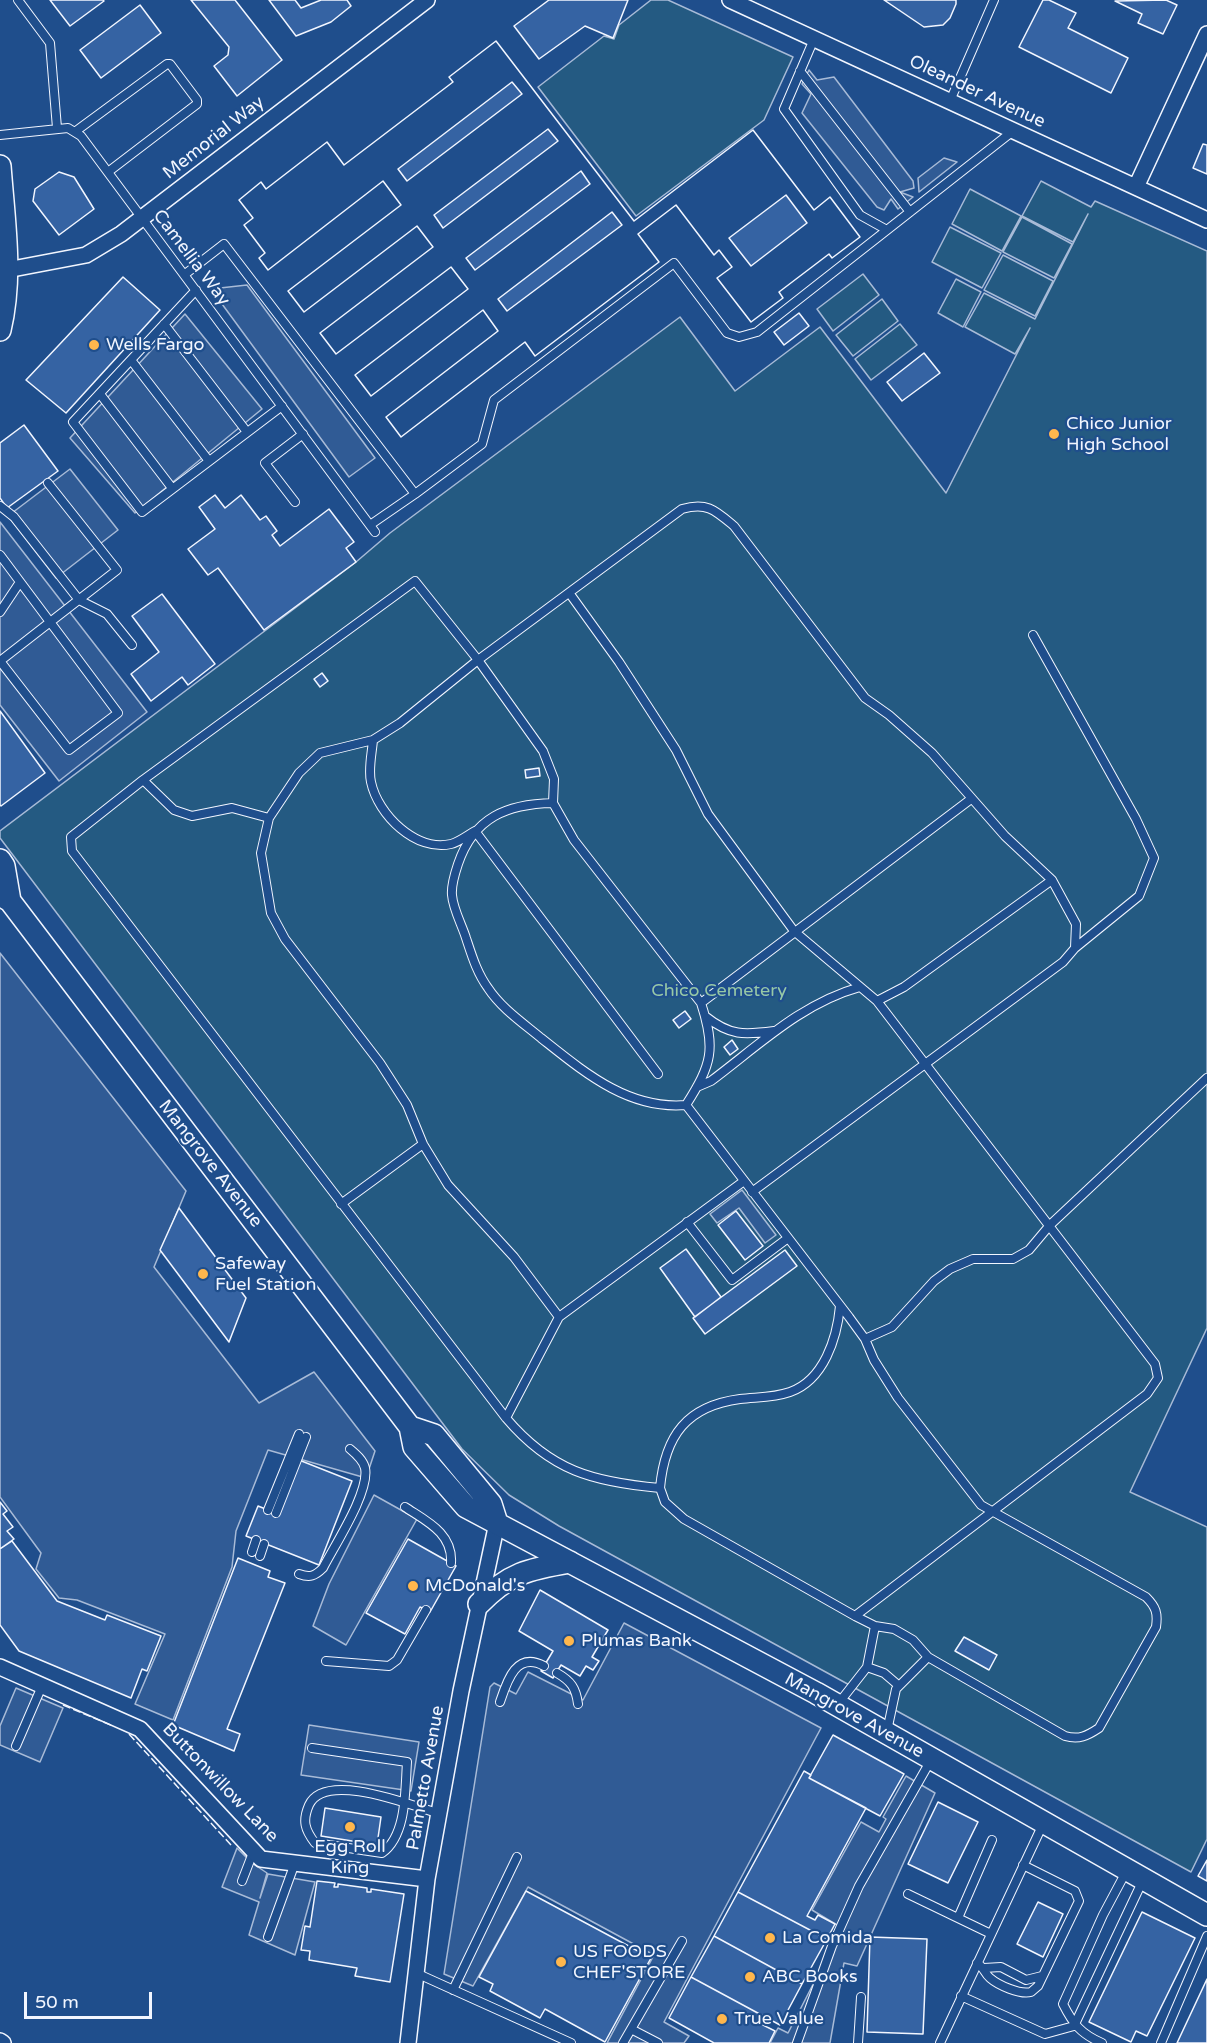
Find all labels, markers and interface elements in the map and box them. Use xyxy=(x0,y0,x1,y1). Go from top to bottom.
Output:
street label: Oleander Avenue xyxy=(905,51,1049,133)
street label: Memorial Way xyxy=(159,92,269,184)
street label: Camellia Way xyxy=(148,206,234,310)
place label: Wells Fargo xyxy=(106,334,204,356)
marker: Wells Fargo xyxy=(87,338,101,352)
place label: Chico Junior High School xyxy=(1066,413,1172,456)
marker: Chico Junior High School xyxy=(1047,427,1061,441)
park label: Chico Cemetery xyxy=(651,980,787,1002)
street label: Mangrove Avenue xyxy=(153,1096,267,1232)
place label: Safeway Fuel Station xyxy=(215,1253,316,1296)
marker: Safeway Fuel Station xyxy=(196,1267,210,1281)
place label: McDonald's xyxy=(425,1575,525,1597)
marker: McDonald's xyxy=(406,1579,420,1593)
place label: Plumas Bank xyxy=(581,1630,692,1652)
marker: Plumas Bank xyxy=(562,1634,576,1648)
street label: Mangrove Avenue xyxy=(781,1669,927,1763)
street label: Palmetto Avenue xyxy=(403,1704,449,1852)
street label: Buttonwillow Lane xyxy=(157,1719,283,1847)
marker: Egg Roll King xyxy=(343,1820,357,1834)
place label: Egg Roll King xyxy=(314,1836,386,1878)
place label: La Comida xyxy=(782,1927,873,1949)
marker: La Comida xyxy=(763,1931,777,1945)
place label: US FOODS CHEF'STORE xyxy=(573,1941,685,1984)
marker: US FOODS CHEF'STORE xyxy=(554,1955,568,1969)
place label: ABC Books xyxy=(762,1966,858,1988)
marker: ABC Books xyxy=(743,1970,757,1984)
scale bar xyxy=(27,1980,154,2018)
text: 50 m xyxy=(35,1991,79,2013)
place label: True Value xyxy=(734,2008,824,2030)
marker: True Value xyxy=(715,2012,729,2026)

